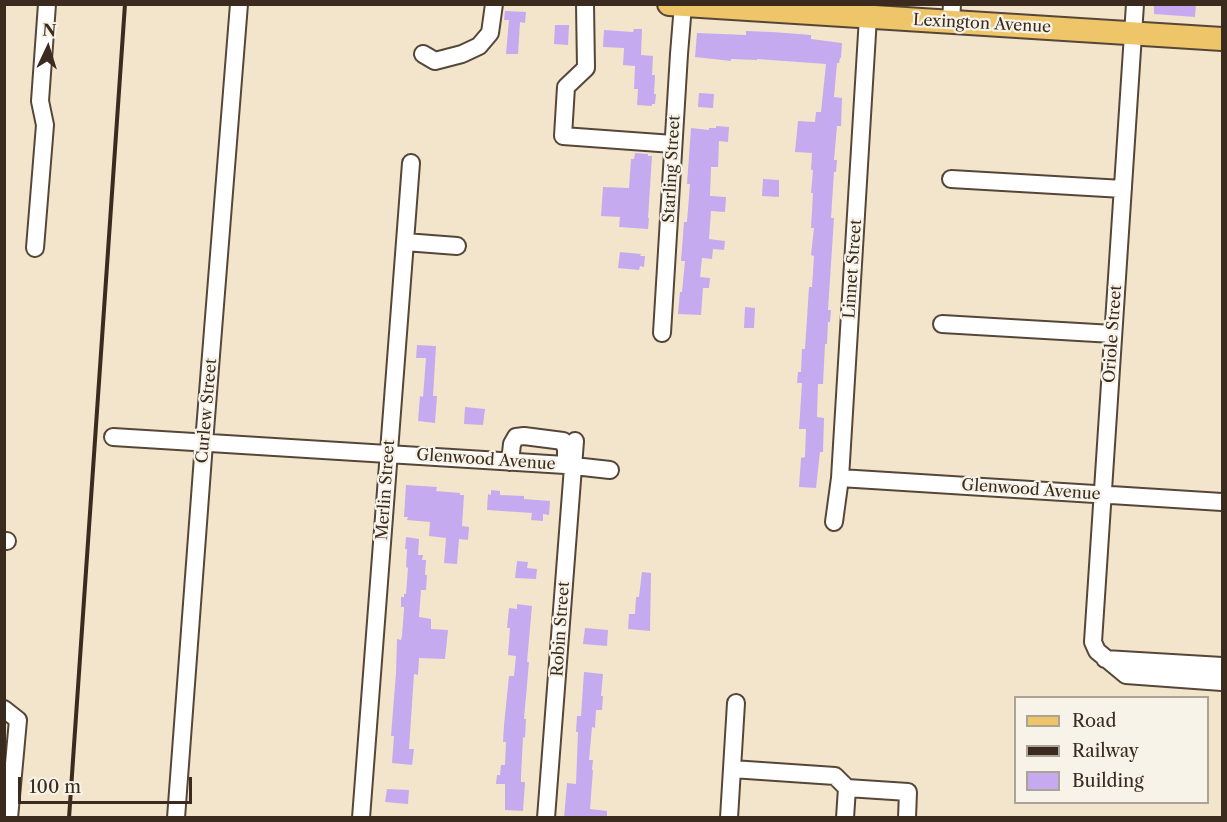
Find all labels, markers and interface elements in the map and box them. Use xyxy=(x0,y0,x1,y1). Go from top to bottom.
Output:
street label: Lexington Avenue xyxy=(913,11,1051,37)
north arrow xyxy=(18,18,78,78)
text: N xyxy=(42,20,57,41)
street label: Starling Street xyxy=(660,115,684,223)
street label: Linnet Street xyxy=(840,219,866,319)
street label: Oriole Street xyxy=(1100,284,1126,384)
street label: Curlew Street xyxy=(193,358,221,464)
street label: Merlin Street xyxy=(373,439,399,541)
street label: Glenwood Avenue xyxy=(416,446,556,474)
street label: Glenwood Avenue xyxy=(961,476,1101,504)
street label: Robin Street xyxy=(548,581,574,677)
legend xyxy=(1014,696,1209,804)
text: Road xyxy=(1072,710,1117,732)
text: Railway xyxy=(1072,740,1139,762)
scale bar xyxy=(21,765,195,803)
text: Building xyxy=(1072,770,1144,792)
text: 100 m xyxy=(29,776,81,798)

